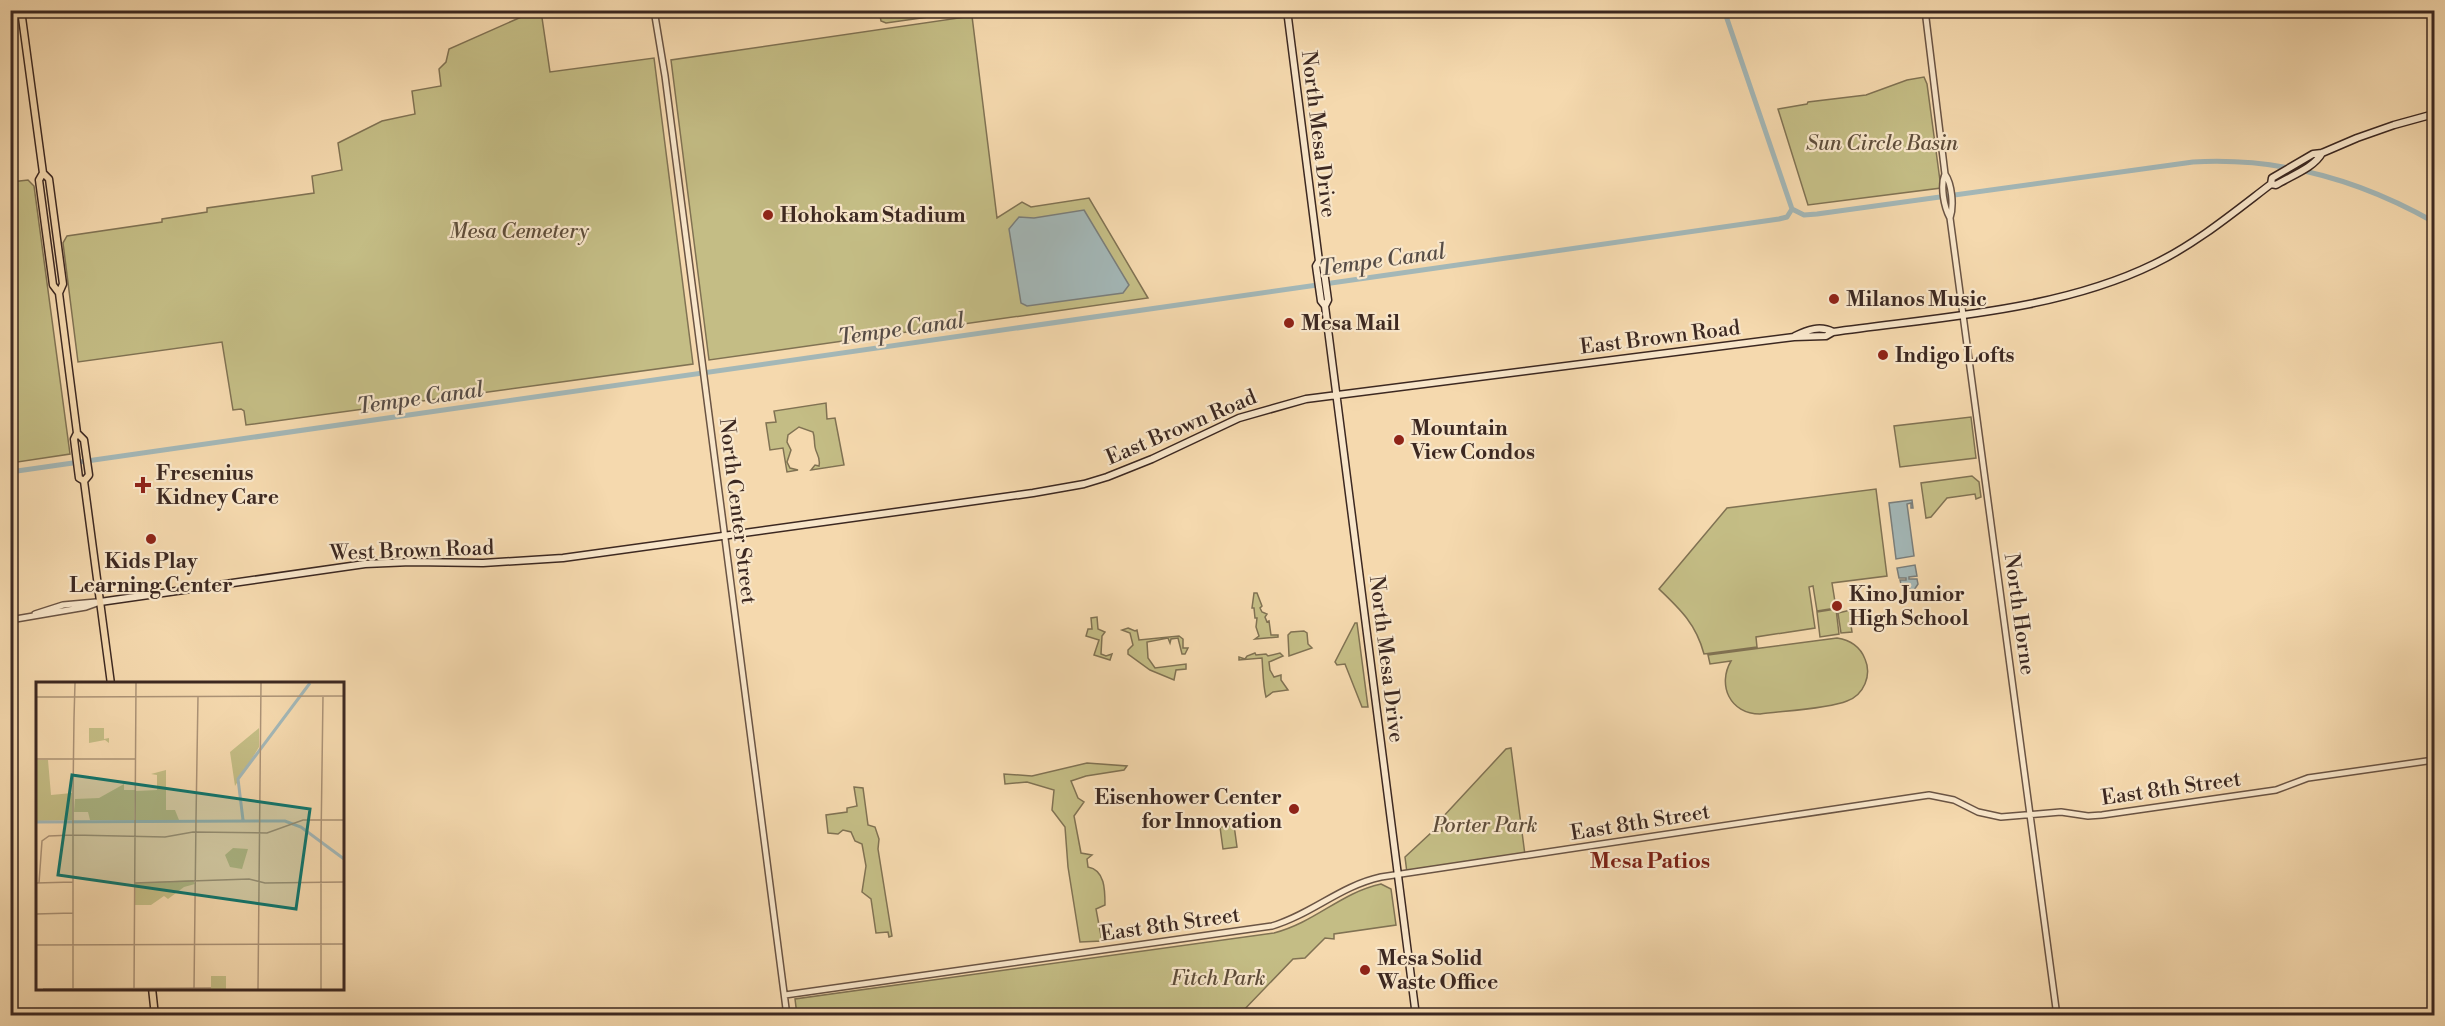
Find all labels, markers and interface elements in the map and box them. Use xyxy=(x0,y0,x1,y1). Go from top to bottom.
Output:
street label: North Mesa Drive xyxy=(1295,49,1341,219)
park label: Sun Circle Basin xyxy=(1806,131,1958,157)
place label: Hohokam Stadium xyxy=(780,203,966,229)
marker: Hohokam Stadium xyxy=(761,208,775,222)
park label: Mesa Cemetery xyxy=(449,219,590,245)
water label: Tempe Canal xyxy=(1317,238,1447,283)
place label: Milanos Music xyxy=(1846,287,1987,313)
marker: Milanos Music xyxy=(1827,292,1841,306)
water label: Tempe Canal xyxy=(836,307,966,352)
place label: Mesa Mail xyxy=(1301,311,1400,337)
street label: East Brown Road xyxy=(1579,315,1742,361)
marker: Mesa Mail xyxy=(1282,316,1296,330)
place label: Indigo Lofts xyxy=(1895,343,2015,369)
marker: Indigo Lofts xyxy=(1876,348,1890,362)
water label: Tempe Canal xyxy=(355,376,485,421)
street label: East Brown Road xyxy=(1102,384,1261,471)
place label: Mountain View Condos xyxy=(1410,416,1535,466)
street label: North Center Street xyxy=(713,417,761,606)
marker: Mountain View Condos xyxy=(1392,433,1406,447)
place label: Fresenius Kidney Care xyxy=(156,461,279,511)
marker: Fresenius Kidney Care xyxy=(134,476,152,494)
marker: Kids Play Learning Center xyxy=(144,532,158,546)
street label: West Brown Road xyxy=(328,535,495,567)
place label: Kids Play Learning Center xyxy=(69,549,233,599)
street label: North Horne xyxy=(1998,552,2040,677)
street label: North Mesa Drive xyxy=(1363,574,1409,744)
place label: Kino Junior High School xyxy=(1849,582,1969,632)
marker: Kino Junior High School xyxy=(1830,599,1844,613)
inset map xyxy=(36,682,344,990)
street label: East 8th Street xyxy=(2100,766,2243,812)
place label: Eisenhower Center for Innovation xyxy=(1095,785,1282,835)
street label: East 8th Street xyxy=(1569,799,1712,847)
marker: Eisenhower Center for Innovation xyxy=(1287,802,1301,816)
park label: Porter Park xyxy=(1432,813,1537,839)
district label: Mesa Patios xyxy=(1590,848,1710,875)
street label: East 8th Street xyxy=(1099,902,1242,948)
place label: Mesa Solid Waste Office xyxy=(1376,946,1498,996)
marker: Mesa Solid Waste Office xyxy=(1358,963,1372,977)
park label: Fitch Park xyxy=(1171,966,1265,992)

